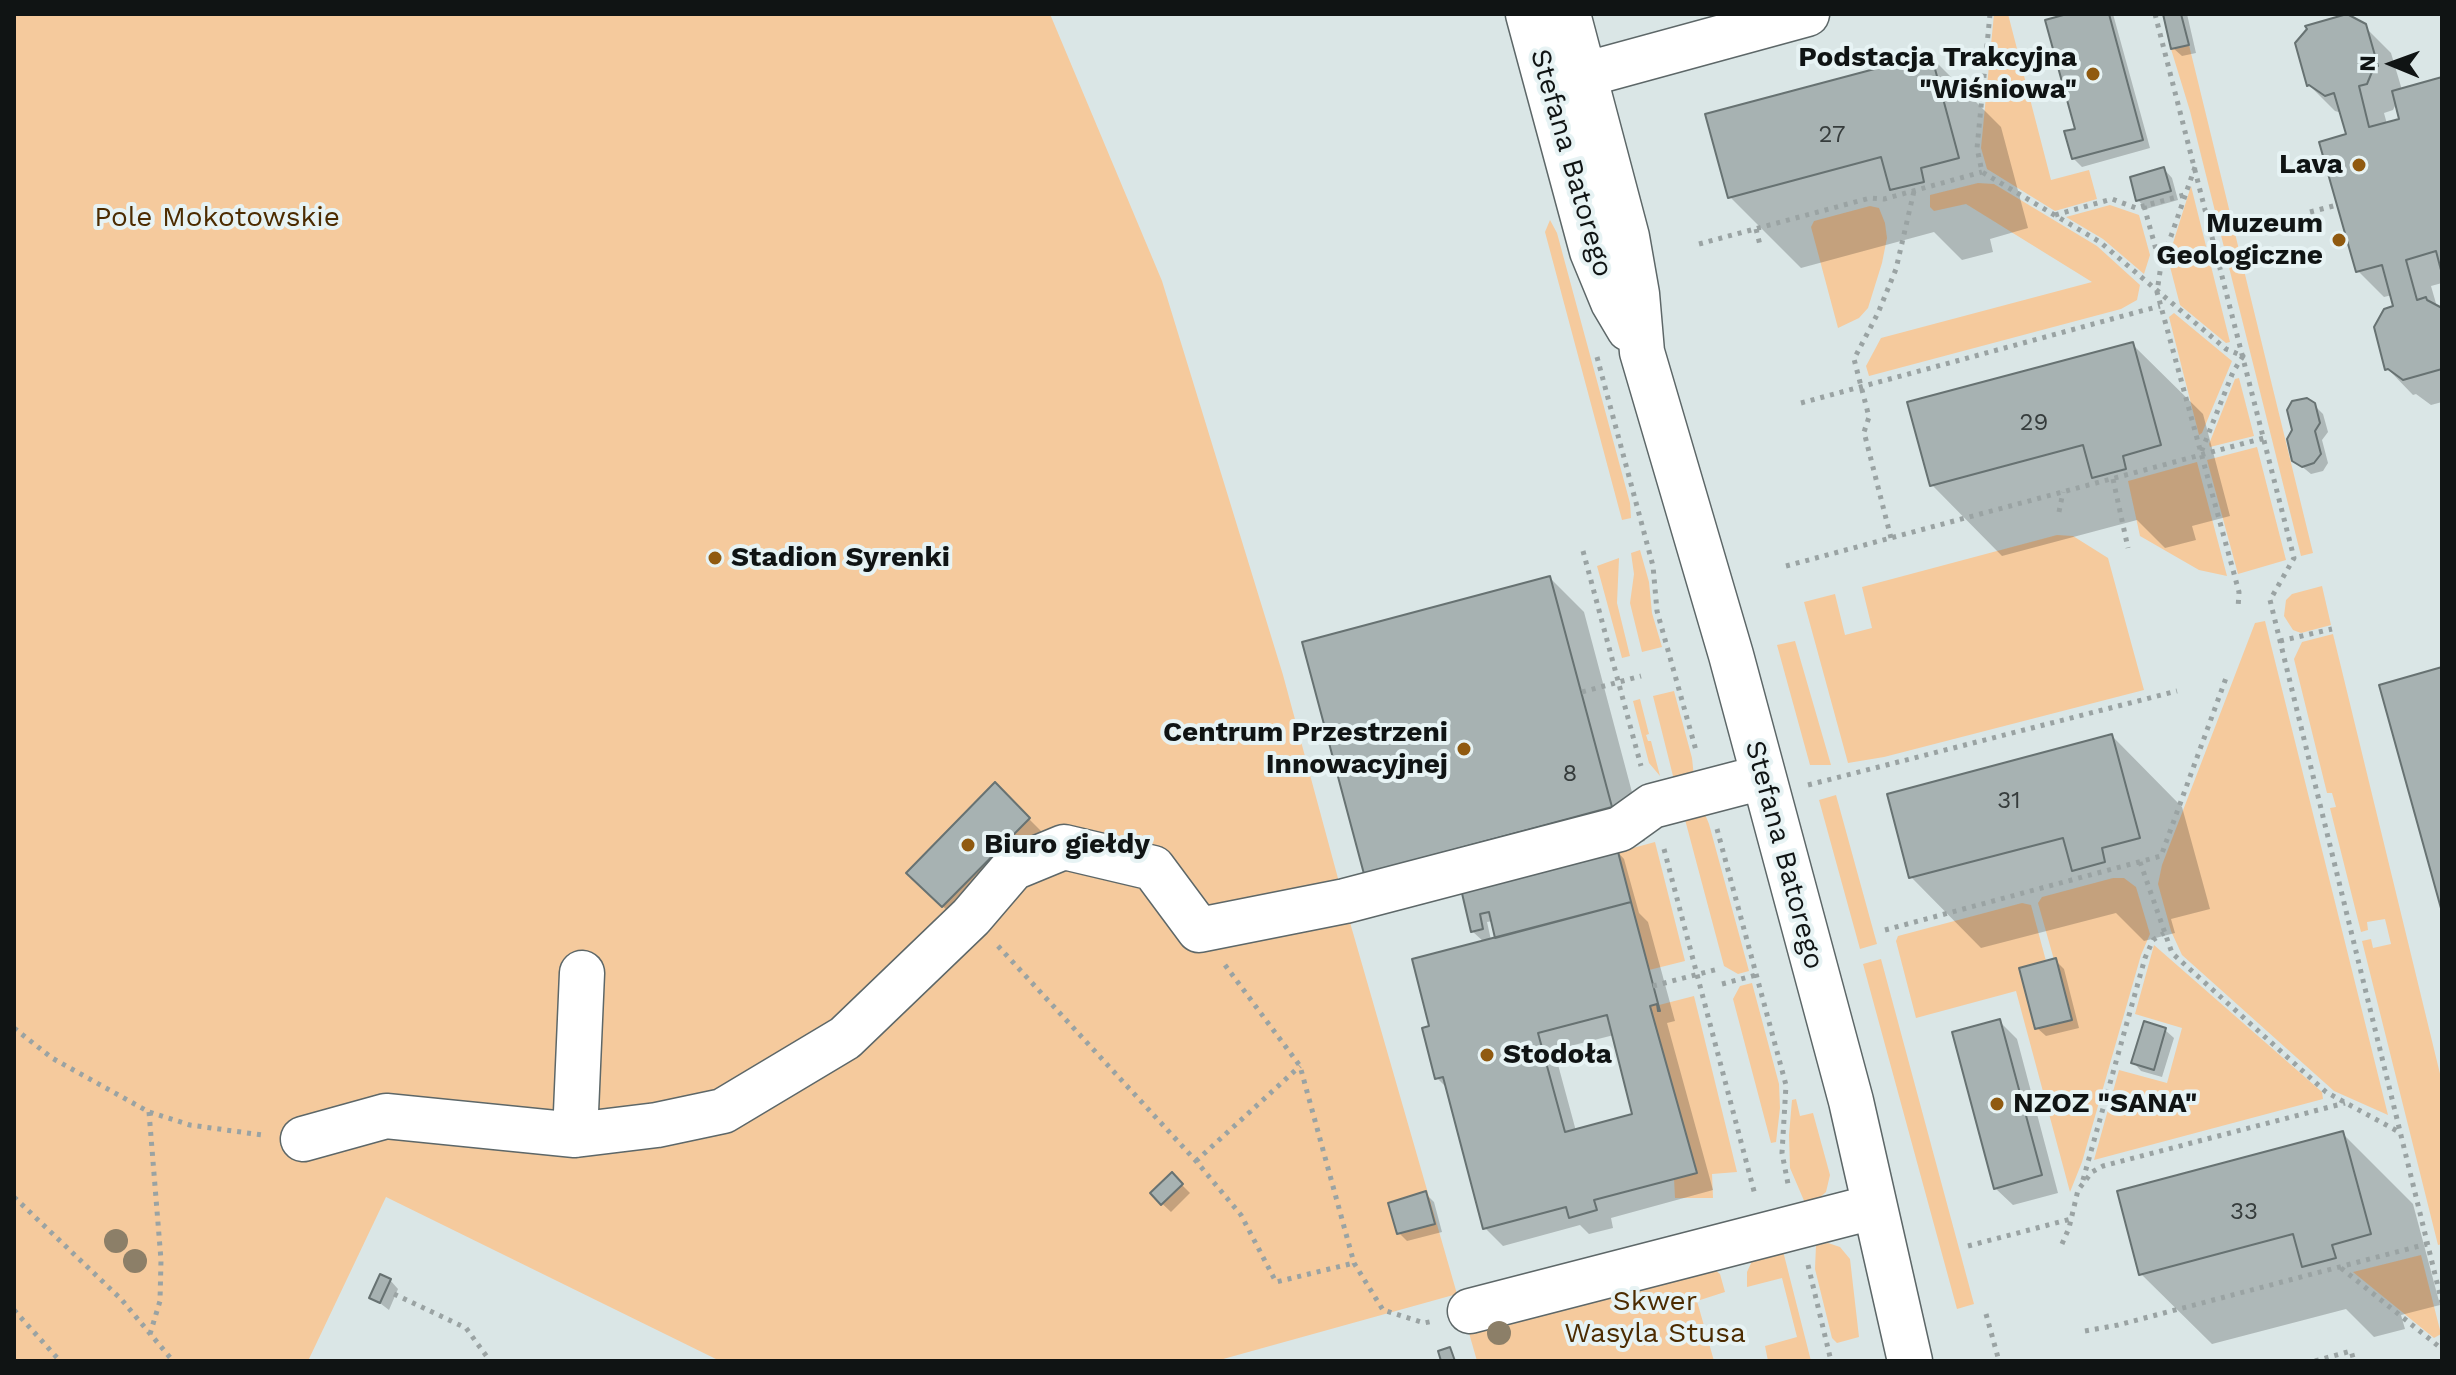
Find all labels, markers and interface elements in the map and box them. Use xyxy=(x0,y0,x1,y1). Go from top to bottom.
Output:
north arrow xyxy=(2352,24,2432,104)
place label: Podstacja Trakcyjna "Wiśniowa" xyxy=(1798,41,2077,107)
street label: Stefana Batorego xyxy=(1522,45,1620,281)
text: N xyxy=(2355,55,2380,72)
marker: Podstacja Trakcyjna "Wiśniowa" xyxy=(2084,65,2102,83)
house number: 27 xyxy=(1819,121,1845,149)
place label: Lava xyxy=(2279,148,2343,182)
marker: Lava xyxy=(2350,156,2368,174)
park label: Pole Mokotowskie xyxy=(94,201,340,235)
place label: Muzeum Geologiczne xyxy=(2156,207,2323,273)
marker: Muzeum Geologiczne xyxy=(2330,231,2348,249)
house number: 29 xyxy=(2020,409,2048,437)
place label: Stadion Syrenki xyxy=(731,541,950,575)
marker: Stadion Syrenki xyxy=(706,549,724,567)
place label: Centrum Przestrzeni Innowacyjnej xyxy=(1163,716,1448,782)
street label: Stefana Batorego xyxy=(1737,737,1831,973)
marker: Centrum Przestrzeni Innowacyjnej xyxy=(1455,740,1473,758)
house number: 8 xyxy=(1563,760,1577,788)
house number: 31 xyxy=(1997,787,2021,815)
place label: Biuro giełdy xyxy=(984,828,1150,862)
marker: Biuro giełdy xyxy=(959,836,977,854)
place label: Stodoła xyxy=(1503,1038,1612,1072)
marker: Stodoła xyxy=(1478,1046,1496,1064)
place label: NZOZ "SANA" xyxy=(2013,1087,2197,1121)
marker: NZOZ "SANA" xyxy=(1988,1095,2006,1113)
house number: 33 xyxy=(2230,1198,2258,1226)
park label: Skwer Wasyla Stusa xyxy=(1564,1285,1746,1351)

